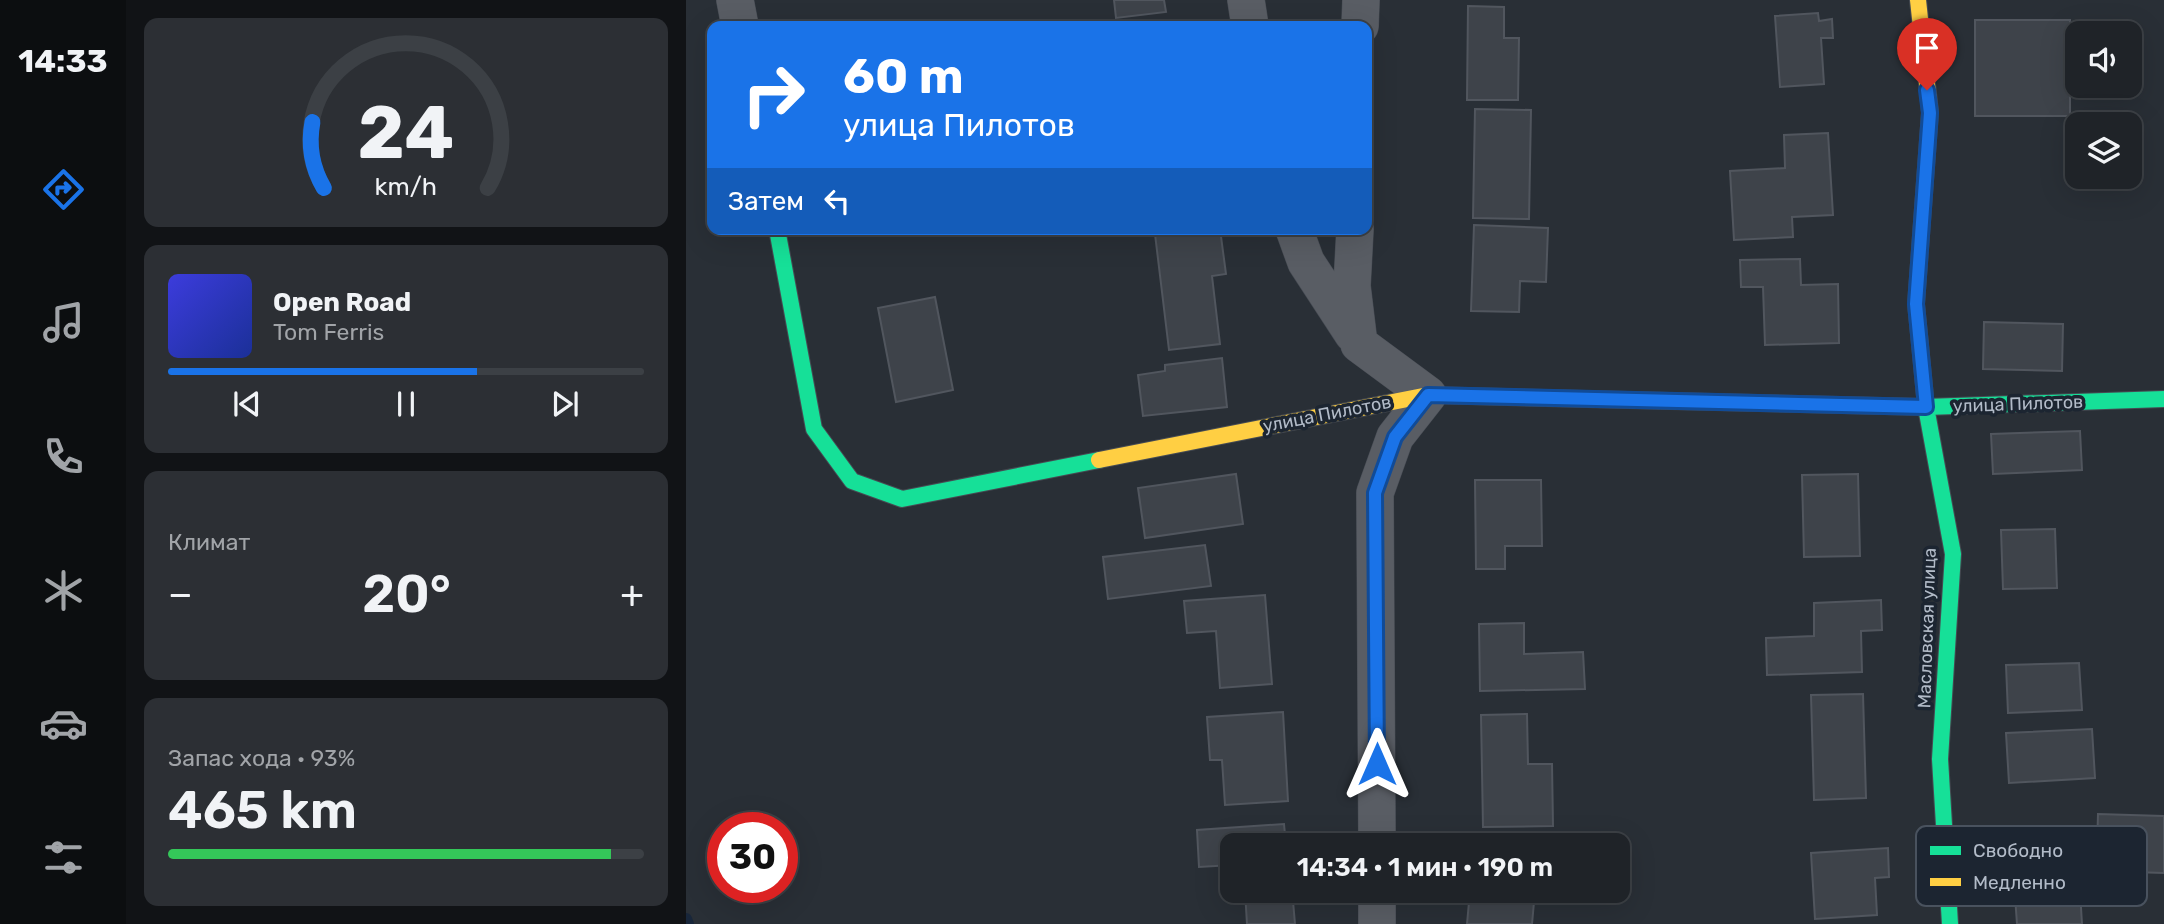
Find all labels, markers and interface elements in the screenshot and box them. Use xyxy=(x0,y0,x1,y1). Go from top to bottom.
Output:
pin xyxy=(1897,18,1957,90)
map controls xyxy=(2065,21,2142,189)
button: sound xyxy=(2065,21,2142,98)
icon: arrive xyxy=(1908,29,1946,67)
text: 14:33 xyxy=(18,42,108,80)
text: 60 m xyxy=(843,47,964,105)
icon: right xyxy=(728,49,819,140)
text: 24 xyxy=(358,91,454,177)
text: улица Пилотов xyxy=(843,106,1075,144)
button: layers xyxy=(2065,112,2142,189)
icon: directions xyxy=(39,165,88,214)
text: km/h xyxy=(375,172,437,201)
icon: left xyxy=(818,182,856,220)
text: Затем xyxy=(728,186,804,217)
text: Open Road xyxy=(273,287,411,318)
icon: music xyxy=(39,298,88,347)
text: Tom Ferris xyxy=(273,318,384,346)
icon: previous xyxy=(228,385,266,423)
icon: pause xyxy=(387,385,425,423)
icon: next xyxy=(546,385,584,423)
street label: улица Пилотов xyxy=(1261,391,1393,437)
street label: улица Пилотов xyxy=(1952,391,2084,417)
icon: phone xyxy=(39,432,88,481)
text: Климат xyxy=(168,528,250,556)
street label: Масловская улица xyxy=(1913,547,1941,709)
text: 20° xyxy=(362,563,451,625)
icon: climate xyxy=(39,566,88,615)
text: − xyxy=(168,571,193,617)
text: + xyxy=(620,571,644,617)
icon: car xyxy=(39,699,88,748)
position arrow xyxy=(1340,727,1414,801)
text: Запас хода · 93% xyxy=(168,744,355,772)
text: 465 km xyxy=(168,779,357,841)
speed limit sign: 30 xyxy=(707,812,798,903)
legend xyxy=(1916,826,2147,906)
icon: filters xyxy=(39,833,88,882)
text: Свободно xyxy=(1973,839,2063,862)
text: 14:34 · 1 мин · 190 m xyxy=(1297,852,1553,883)
text: Медленно xyxy=(1973,871,2066,894)

